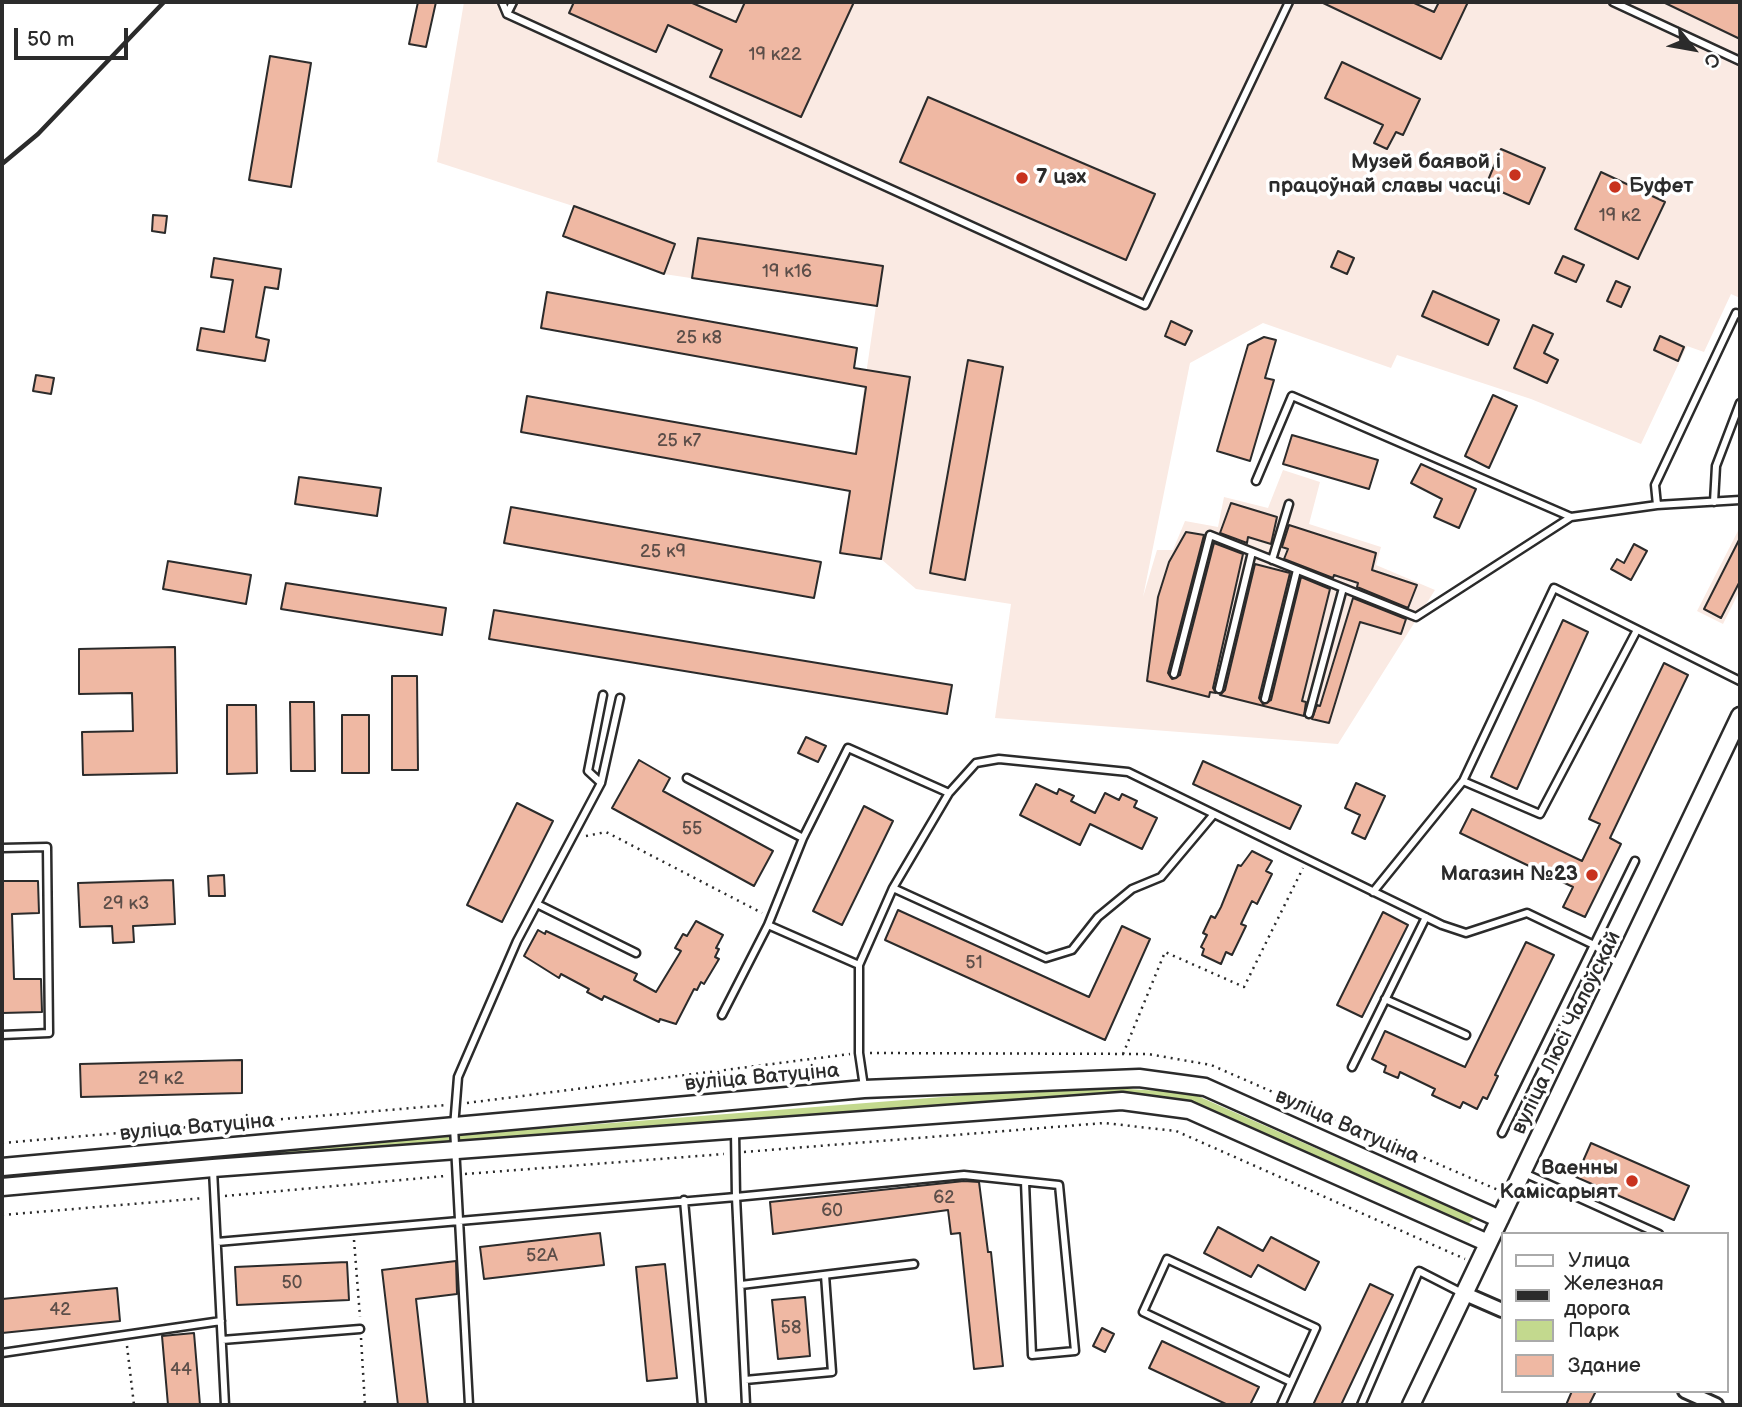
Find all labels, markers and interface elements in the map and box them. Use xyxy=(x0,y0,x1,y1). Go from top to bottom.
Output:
scale bar xyxy=(18,14,131,58)
north arrow xyxy=(1658,14,1728,84)
text: 50 m xyxy=(27,27,74,52)
house number: 19 к22 xyxy=(748,44,802,66)
text: С xyxy=(1698,48,1725,72)
place label: Музей баявой і працоўнай славы часці xyxy=(1268,150,1501,200)
place label: 7 цэх xyxy=(1036,165,1086,191)
marker: Музей баявой і працоўнай славы часці xyxy=(1507,167,1523,183)
marker: 7 цэх xyxy=(1014,170,1030,186)
place label: Буфет xyxy=(1629,174,1693,200)
marker: Буфет xyxy=(1607,179,1623,195)
house number: 19 к2 xyxy=(1599,205,1641,227)
house number: 19 к16 xyxy=(762,261,812,283)
house number: 25 к8 xyxy=(676,327,722,349)
house number: 25 к7 xyxy=(657,430,701,452)
house number: 25 к9 xyxy=(640,541,686,563)
house number: 55 xyxy=(682,818,702,840)
place label: Магазин №23 xyxy=(1441,862,1578,888)
marker: Магазин №23 xyxy=(1584,867,1600,883)
house number: 29 к3 xyxy=(103,893,149,915)
street label: вуліца Люсі Чалоўскай xyxy=(1507,927,1627,1139)
house number: 51 xyxy=(965,952,983,974)
street label: вуліца Ватуціна xyxy=(684,1059,840,1097)
house number: 29 к2 xyxy=(138,1068,184,1090)
street label: вуліца Ватуціна xyxy=(1271,1084,1423,1170)
street label: вуліца Ватуціна xyxy=(119,1109,275,1147)
place label: Ваенны Камісарыят xyxy=(1499,1156,1618,1206)
marker: Ваенны Камісарыят xyxy=(1624,1173,1640,1189)
house number: 62 xyxy=(933,1187,955,1209)
house number: 60 xyxy=(821,1200,843,1222)
legend xyxy=(1500,1232,1728,1393)
house number: 52А xyxy=(526,1245,558,1267)
text: Улица xyxy=(1568,1248,1630,1273)
text: Железная дорога xyxy=(1564,1271,1664,1321)
house number: 50 xyxy=(282,1272,302,1294)
house number: 42 xyxy=(49,1299,71,1321)
house number: 58 xyxy=(781,1317,801,1339)
text: Парк xyxy=(1568,1318,1619,1343)
text: Здание xyxy=(1568,1353,1641,1378)
house number: 44 xyxy=(170,1359,192,1381)

